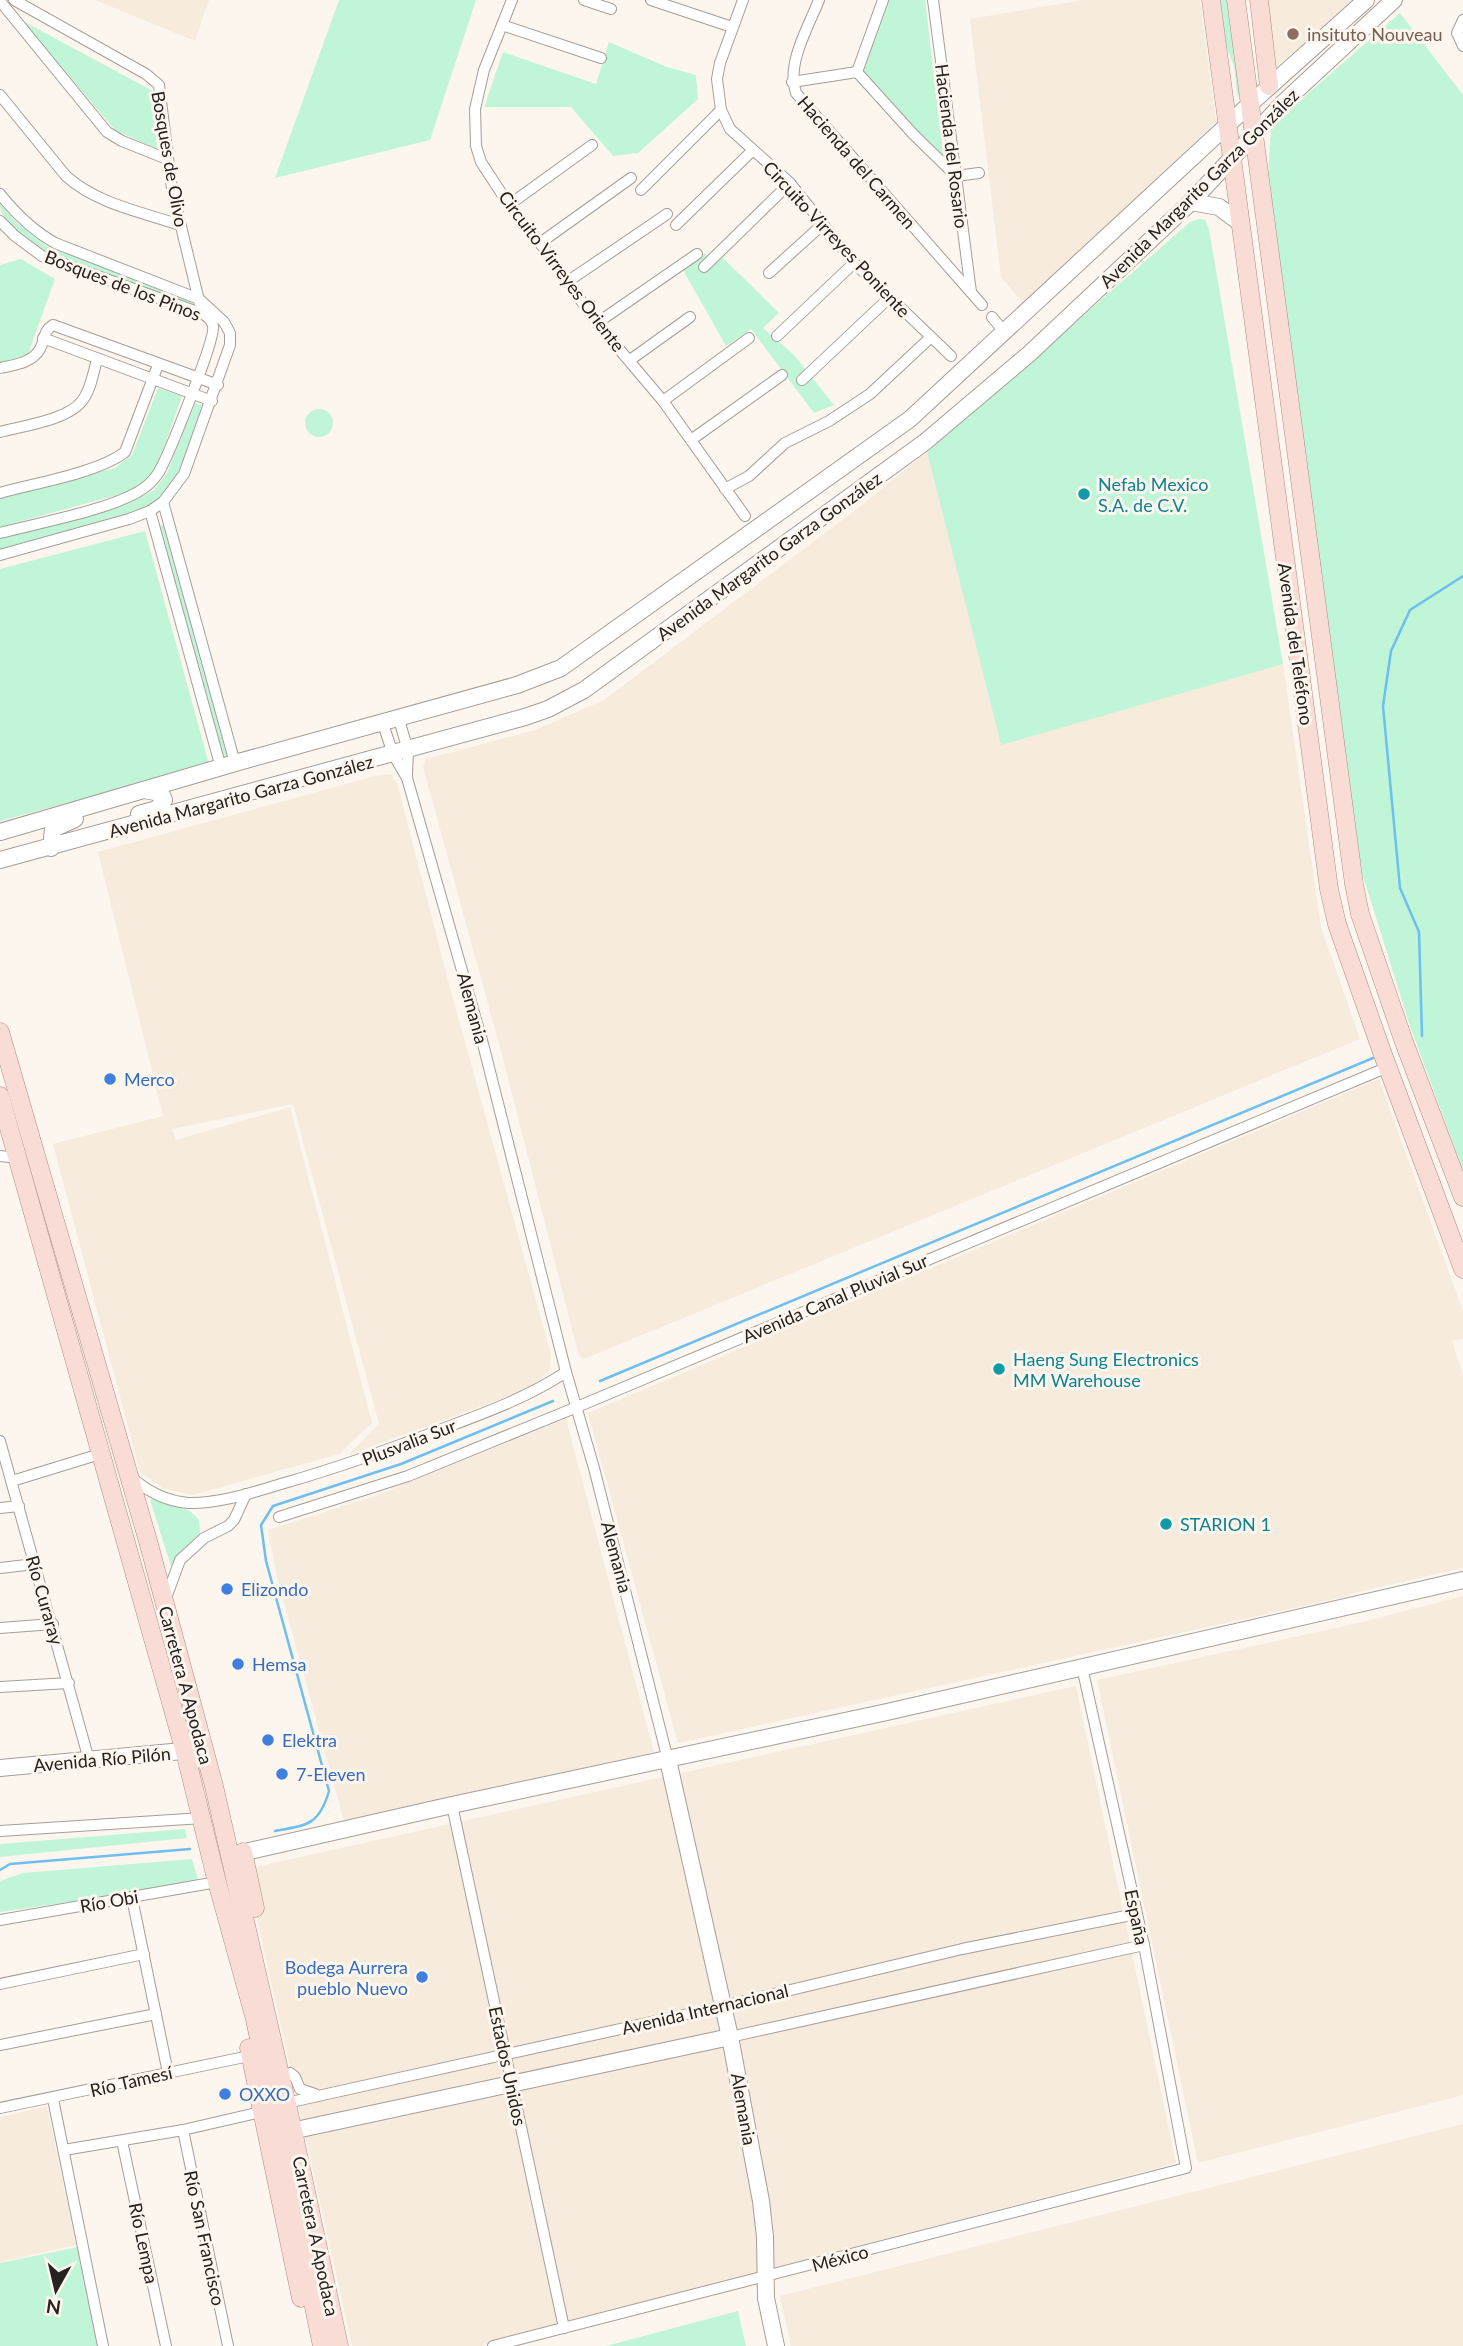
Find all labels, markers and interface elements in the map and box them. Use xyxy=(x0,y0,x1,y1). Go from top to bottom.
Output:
place label: insituto Nouveau xyxy=(1307,23,1442,45)
marker: insituto Nouveau xyxy=(1285,26,1301,42)
street label: Hacienda del Rosario xyxy=(931,62,973,230)
street label: Avenida Margarito Garza González xyxy=(1095,84,1303,292)
street label: Bosques de Olivo xyxy=(147,89,193,229)
street label: Hacienda del Carmen xyxy=(793,91,921,233)
street label: Circuito Virreyes Poniente xyxy=(759,156,915,322)
street label: Circuito Virreyes Oriente xyxy=(494,186,630,356)
street label: Bosques de los Pinos xyxy=(42,245,204,325)
street label: Avenida Margarito Garza González xyxy=(652,467,886,645)
place label: Nefab Mexico S.A. de C.V. xyxy=(1098,473,1209,516)
marker: Nefab Mexico S.A. de C.V. xyxy=(1076,486,1092,502)
street label: Avenida del Teléfono xyxy=(1274,561,1318,727)
street label: Avenida Margarito Garza González xyxy=(106,750,376,842)
street label: Alemania xyxy=(453,970,493,1046)
place label: Merco xyxy=(124,1068,175,1090)
marker: Merco xyxy=(102,1071,118,1087)
street label: Avenida Canal Pluvial Sur xyxy=(739,1249,931,1347)
place label: Haeng Sung Electronics MM Warehouse xyxy=(1013,1348,1199,1391)
marker: Haeng Sung Electronics MM Warehouse xyxy=(991,1361,1007,1377)
street label: Plusvalia Sur xyxy=(359,1414,460,1470)
place label: STARION 1 xyxy=(1180,1513,1271,1535)
marker: STARION 1 xyxy=(1158,1516,1174,1532)
street label: Alemania xyxy=(597,1519,637,1595)
street label: Río Curaray xyxy=(22,1553,68,1648)
place label: Elizondo xyxy=(241,1578,308,1600)
marker: Elizondo xyxy=(219,1581,235,1597)
street label: Carretera A Apodaca xyxy=(154,1603,218,1767)
place label: Hemsa xyxy=(252,1653,307,1675)
marker: Hemsa xyxy=(230,1656,246,1672)
place label: Elektra xyxy=(282,1729,337,1751)
marker: Elektra xyxy=(260,1732,276,1748)
street label: Avenida Río Pilón xyxy=(32,1742,172,1776)
place label: 7-Eleven xyxy=(296,1763,366,1785)
marker: 7-Eleven xyxy=(274,1766,290,1782)
street label: Río Obi xyxy=(78,1885,140,1917)
street label: España xyxy=(1120,1887,1154,1947)
place label: Bodega Aurrera pueblo Nuevo xyxy=(285,1956,408,1999)
marker: Bodega Aurrera pueblo Nuevo xyxy=(414,1969,430,1985)
street label: Avenida Internacional xyxy=(619,1979,791,2039)
street label: Estados Unidos xyxy=(485,2004,531,2128)
street label: Río Tamesí xyxy=(88,2061,175,2101)
street label: Alemania xyxy=(727,2071,761,2147)
place label: OXXO xyxy=(239,2083,290,2105)
marker: OXXO xyxy=(217,2086,233,2102)
street label: Carretera A Apodaca xyxy=(288,2154,344,2318)
street label: Río San Francisco xyxy=(180,2168,230,2308)
street label: Río Lempa xyxy=(125,2201,163,2285)
street label: México xyxy=(809,2240,871,2276)
north arrow xyxy=(21,2255,91,2325)
text: N xyxy=(45,2295,62,2320)

